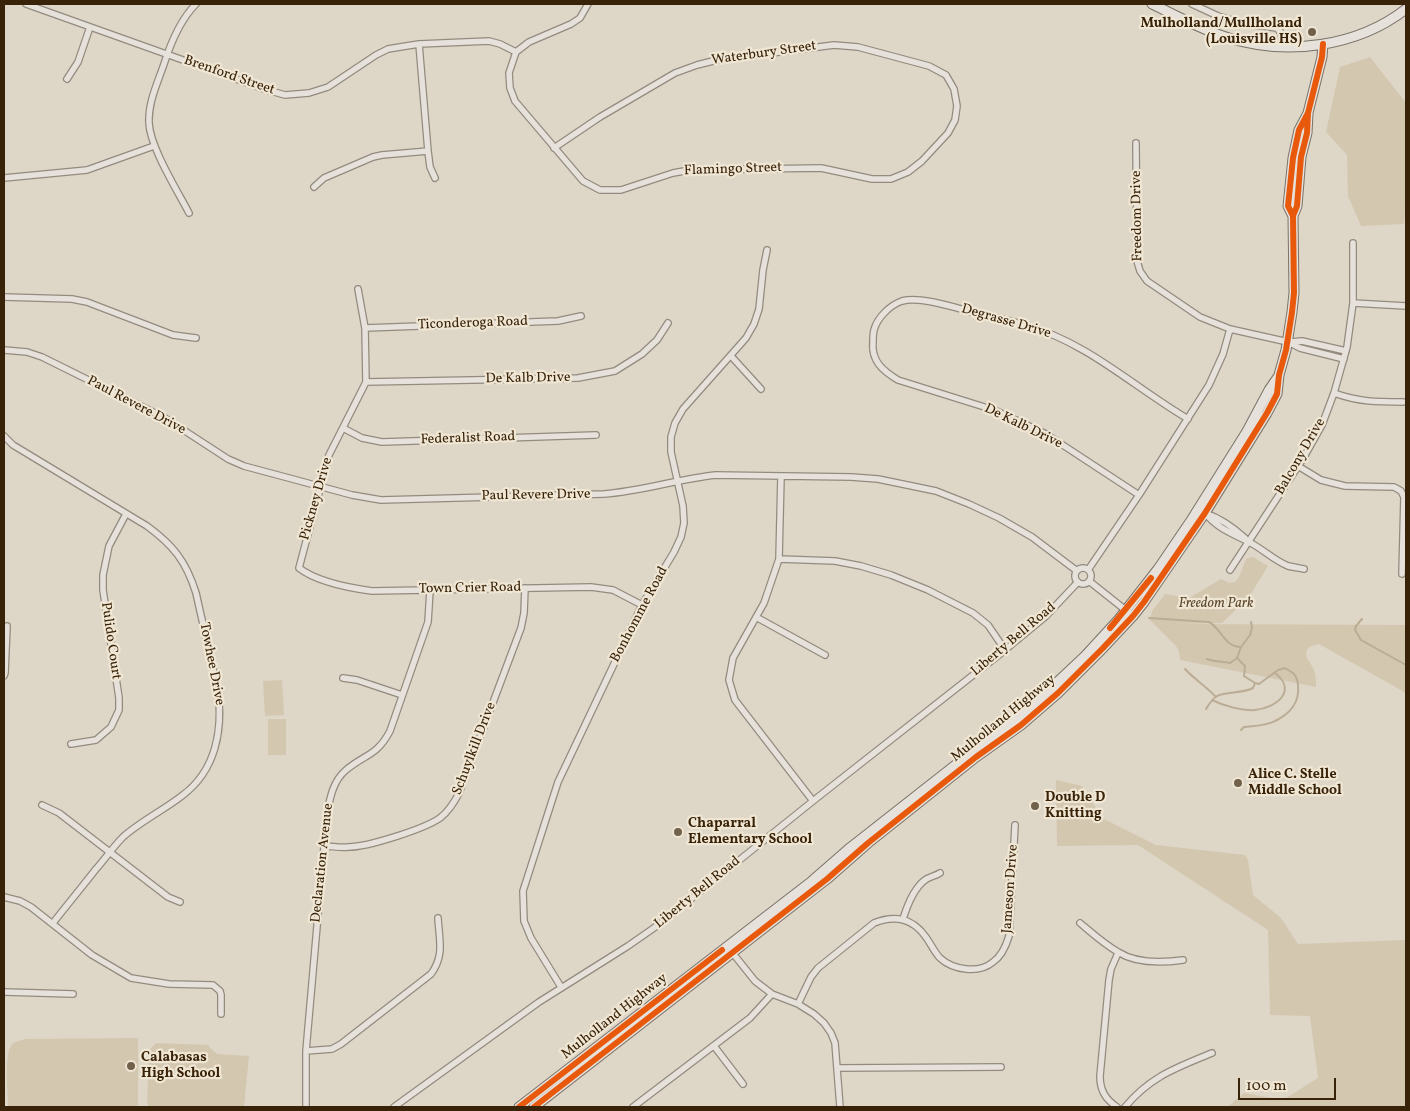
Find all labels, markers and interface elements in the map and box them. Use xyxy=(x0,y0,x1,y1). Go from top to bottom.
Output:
place label: Mulholland/Mullholand (Louisville HS) xyxy=(1140,16,1302,48)
marker: Mulholland/Mullholand (Louisville HS) xyxy=(1306,26,1318,38)
street label: Waterbury Street xyxy=(711,38,817,70)
street label: Brenford Street xyxy=(181,53,277,99)
street label: Flamingo Street xyxy=(684,160,782,180)
street label: Freedom Drive xyxy=(1129,170,1147,262)
street label: Degrasse Drive xyxy=(959,301,1053,343)
street label: Ticonderoga Road xyxy=(418,314,528,334)
street label: De Kalb Drive xyxy=(485,370,571,388)
street label: Paul Revere Drive xyxy=(84,373,188,439)
street label: De Kalb Drive xyxy=(981,401,1065,453)
street label: Balcony Drive xyxy=(1272,416,1330,498)
street label: Federalist Road xyxy=(420,429,516,449)
street label: Pickney Drive xyxy=(297,456,337,542)
street label: Paul Revere Drive xyxy=(481,487,591,505)
street label: Bonhomme Road xyxy=(608,564,672,666)
street label: Town Crier Road xyxy=(419,580,521,598)
park label: Freedom Park xyxy=(1178,596,1254,612)
street label: Liberty Bell Road xyxy=(968,600,1060,680)
street label: Pulido Court xyxy=(96,601,124,681)
street label: Towhee Drive xyxy=(195,621,227,707)
street label: Mulholland Highway xyxy=(948,672,1060,766)
street label: Schuylkill Drive xyxy=(450,700,500,798)
place label: Alice C. Stelle Middle School xyxy=(1248,767,1342,800)
marker: Alice C. Stelle Middle School xyxy=(1232,777,1244,789)
place label: Double D Knitting xyxy=(1045,790,1105,822)
marker: Double D Knitting xyxy=(1029,800,1041,812)
street label: Declaration Avenue xyxy=(308,802,338,924)
place label: Chaparral Elementary School xyxy=(688,816,812,849)
marker: Chaparral Elementary School xyxy=(672,826,684,838)
street label: Jameson Drive xyxy=(1000,844,1022,934)
street label: Liberty Bell Road xyxy=(652,853,744,933)
street label: Mulholland Highway xyxy=(559,971,671,1063)
place label: Calabasas High School xyxy=(141,1050,220,1082)
marker: Calabasas High School xyxy=(125,1060,137,1072)
scale bar xyxy=(1240,1068,1338,1100)
text: 100 m xyxy=(1246,1076,1286,1097)

